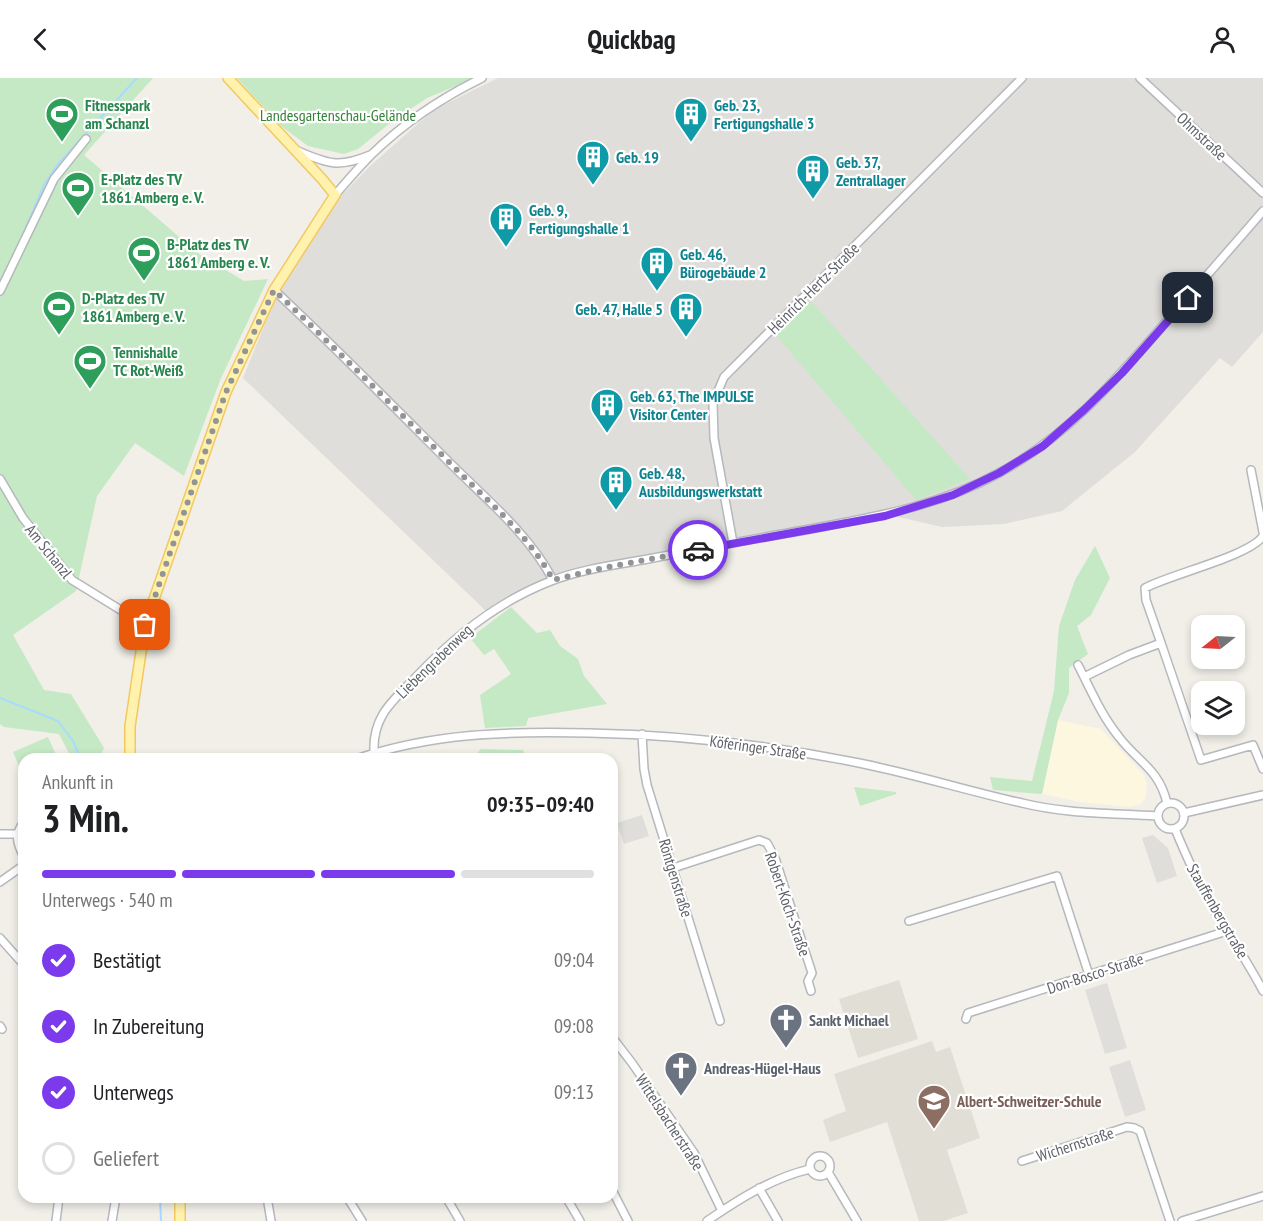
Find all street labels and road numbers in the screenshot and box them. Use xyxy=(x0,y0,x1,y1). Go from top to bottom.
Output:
street label: Ohmstraße xyxy=(1173,108,1231,164)
street label: Heinrich-Hertz-Straße xyxy=(763,238,863,338)
street label: Am Schanzl xyxy=(21,520,77,582)
street label: Liebengrabenweg xyxy=(392,620,476,702)
street label: Köferinger Straße xyxy=(708,730,808,764)
street label: Röntgenstraße xyxy=(655,836,697,920)
street label: Robert-Koch-Straße xyxy=(761,849,815,959)
street label: Stauffenbergstraße xyxy=(1183,860,1253,962)
street label: Don-Bosco-Straße xyxy=(1044,948,1146,998)
street label: Wittelsbacherstraße xyxy=(631,1070,709,1174)
street label: Wichernstraße xyxy=(1034,1122,1116,1166)

